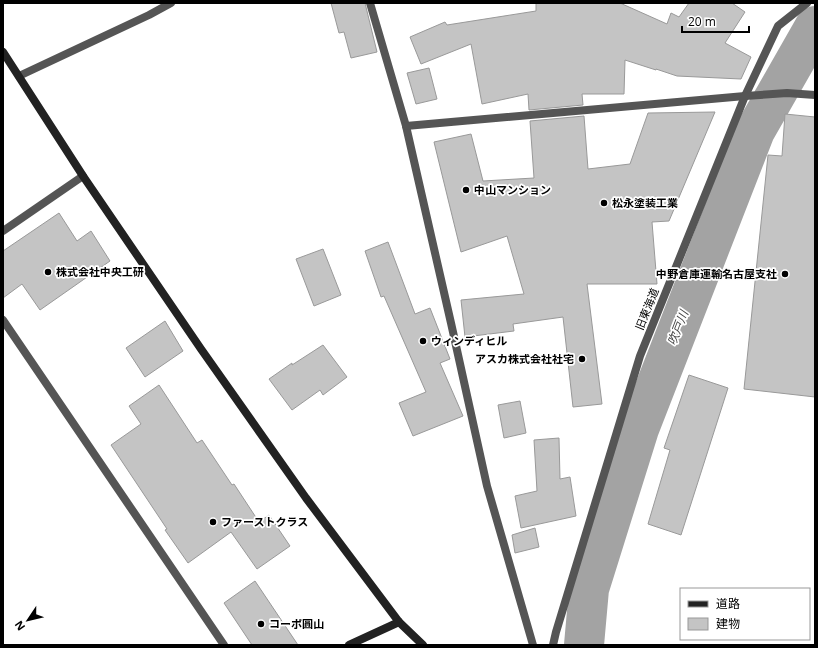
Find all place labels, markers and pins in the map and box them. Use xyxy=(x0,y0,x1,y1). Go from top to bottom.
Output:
place label: 中山マンション xyxy=(474,182,551,197)
marker: 中山マンション xyxy=(461,185,471,195)
place label: 松永塗装工業 xyxy=(612,195,678,210)
marker: 松永塗装工業 xyxy=(599,198,609,208)
place label: 株式会社中央工研 xyxy=(56,264,144,279)
place label: 中野倉庫運輸名古屋支社 xyxy=(656,266,777,281)
marker: 株式会社中央工研 xyxy=(43,267,53,277)
marker: 中野倉庫運輸名古屋支社 xyxy=(780,269,790,279)
place label: ウィンディヒル xyxy=(431,333,507,348)
marker: ウィンディヒル xyxy=(418,336,428,346)
place label: アスカ株式会社社宅 xyxy=(475,351,574,366)
marker: アスカ株式会社社宅 xyxy=(577,354,587,364)
place label: ファーストクラス xyxy=(221,514,308,529)
marker: ファーストクラス xyxy=(208,517,218,527)
place label: コーポ圓山 xyxy=(269,616,324,631)
marker: コーポ圓山 xyxy=(256,619,266,629)

